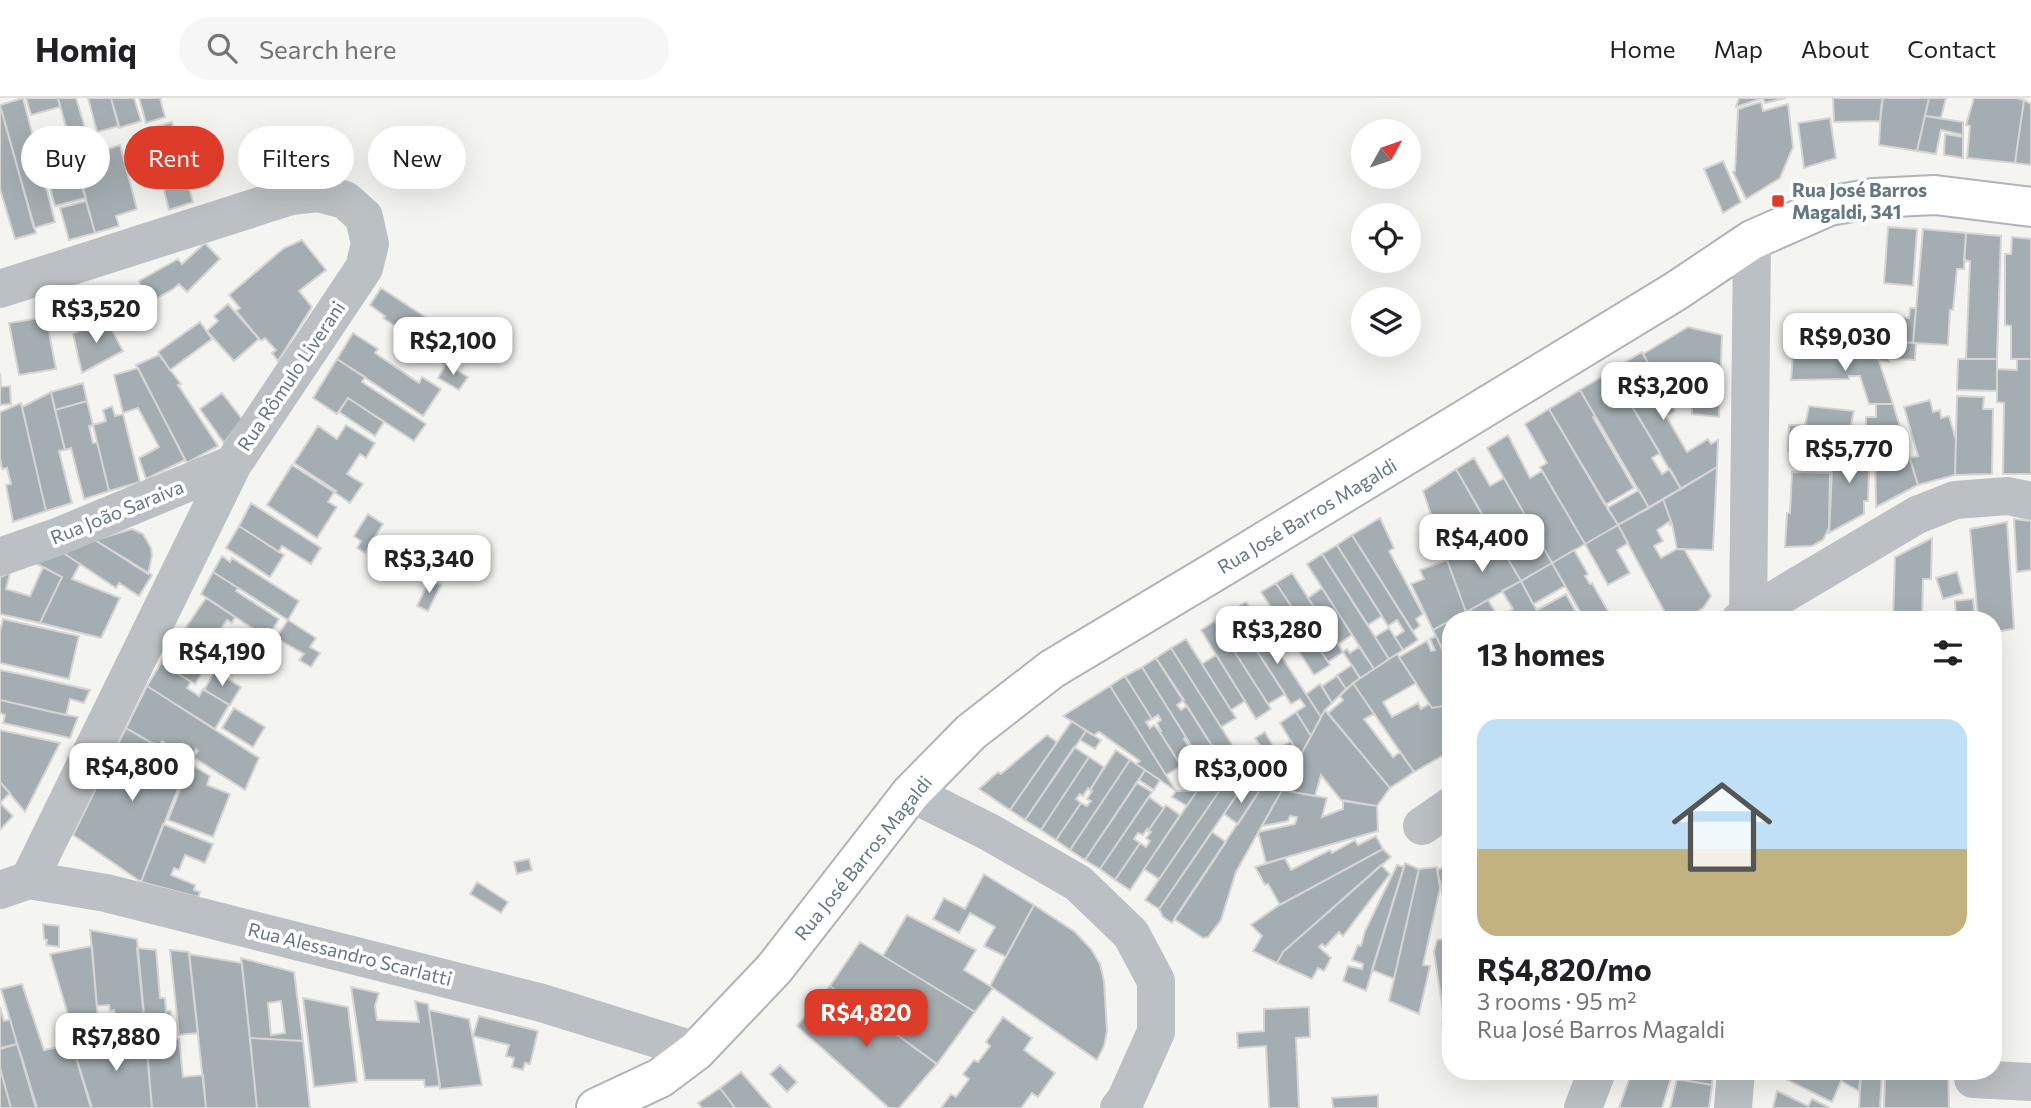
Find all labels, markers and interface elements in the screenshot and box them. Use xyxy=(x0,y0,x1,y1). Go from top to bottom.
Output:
search box xyxy=(179,17,669,80)
text: Homiq xyxy=(35,28,137,69)
icon: search xyxy=(203,29,241,67)
text: Search here xyxy=(259,33,396,64)
text: Home xyxy=(1610,34,1676,63)
text: Map xyxy=(1714,34,1763,63)
text: About xyxy=(1801,34,1869,63)
text: Contact xyxy=(1907,34,1996,63)
north arrow xyxy=(1351,119,1421,189)
map controls xyxy=(1351,119,1421,357)
chip: Buy xyxy=(21,126,110,189)
chip: Rent xyxy=(124,126,224,189)
chip: Filters xyxy=(238,126,354,189)
chip: New xyxy=(368,126,466,189)
place label: Rua José Barros Magaldi, 341 xyxy=(1792,178,1927,223)
marker: Rua José Barros Magaldi, 341 xyxy=(1770,193,1786,209)
button: locate xyxy=(1351,203,1421,273)
pin: R$3,520 xyxy=(31,286,161,345)
button: layers xyxy=(1351,287,1421,357)
text: R$3,520 xyxy=(51,294,141,322)
street label: Rua Rômulo Liverani xyxy=(232,297,349,455)
pin: R$9,030 xyxy=(1780,314,1910,373)
pin: R$2,100 xyxy=(388,317,518,377)
text: R$9,030 xyxy=(1799,322,1891,350)
text: R$2,100 xyxy=(409,326,497,354)
pin: R$3,200 xyxy=(1598,362,1728,422)
text: R$3,200 xyxy=(1617,371,1709,399)
pin: R$5,770 xyxy=(1784,426,1914,485)
text: R$5,770 xyxy=(1805,434,1893,462)
street label: Rua José Barros Magaldi xyxy=(1213,453,1401,578)
street label: Rua João Saraiva xyxy=(47,474,187,549)
pin: R$4,400 xyxy=(1417,514,1547,574)
text: R$4,400 xyxy=(1435,523,1529,551)
pin: R$3,340 xyxy=(364,536,494,595)
text: R$3,340 xyxy=(384,544,474,572)
pin: R$3,280 xyxy=(1212,606,1342,666)
text: R$3,280 xyxy=(1232,615,1322,643)
pin: R$4,190 xyxy=(157,628,287,688)
icon: filters xyxy=(1929,634,1967,672)
text: 13 homes xyxy=(1477,635,1605,672)
text: R$4,190 xyxy=(178,637,266,665)
pin: R$4,800 xyxy=(67,744,197,803)
pin: R$3,000 xyxy=(1176,746,1306,805)
text: R$4,800 xyxy=(85,752,179,780)
text: R$3,000 xyxy=(1194,754,1288,782)
icon: home xyxy=(1659,764,1785,890)
street label: Rua José Barros Magaldi xyxy=(789,771,936,945)
street label: Rua Alessandro Scarlatti xyxy=(246,917,454,990)
text: R$4,820/mo xyxy=(1477,950,1652,987)
text: 3 rooms · 95 m² xyxy=(1477,987,1636,1015)
pin: R$4,820 xyxy=(801,990,931,1049)
text: R$4,820 xyxy=(821,998,911,1026)
pin: R$7,880 xyxy=(51,1014,181,1073)
text: Rua José Barros Magaldi xyxy=(1477,1015,1725,1043)
text: R$7,880 xyxy=(71,1022,161,1050)

